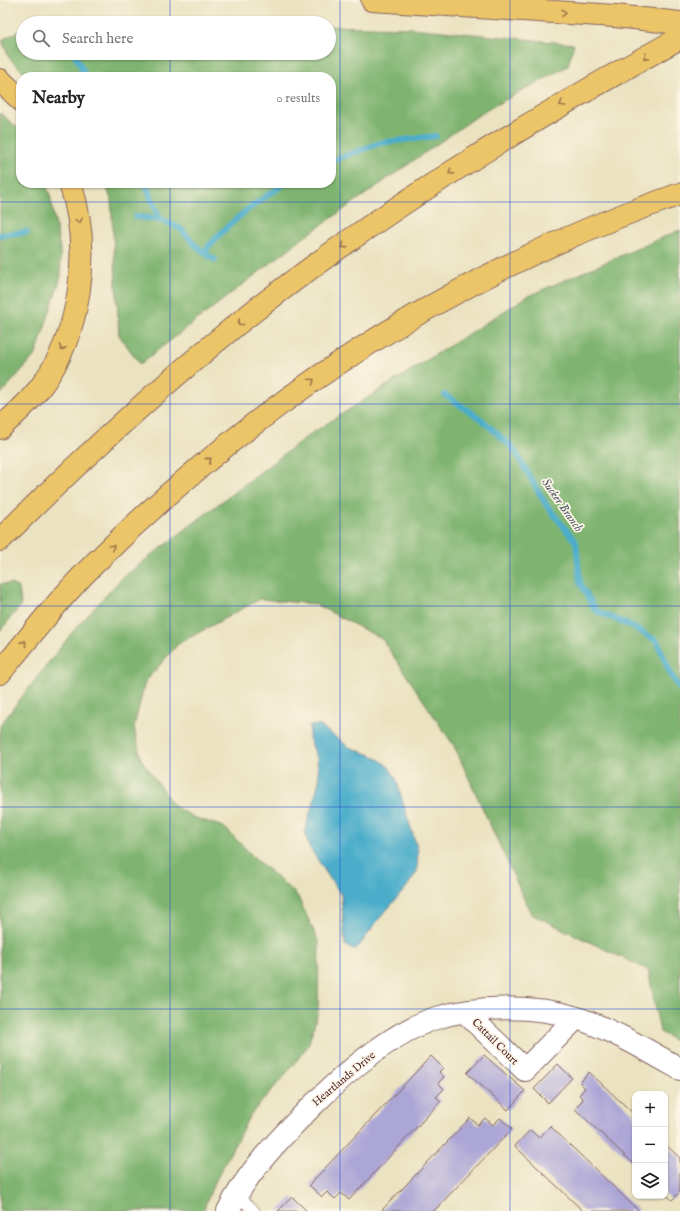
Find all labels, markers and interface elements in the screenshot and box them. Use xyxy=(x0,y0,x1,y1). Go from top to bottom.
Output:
one-way arrow xyxy=(561,8,567,17)
search box xyxy=(16,16,336,60)
icon: search xyxy=(30,27,52,49)
text: Search here xyxy=(62,29,133,48)
one-way arrow xyxy=(643,52,650,59)
text: Nearby xyxy=(32,88,85,109)
text: 0 results xyxy=(276,90,320,107)
one-way arrow xyxy=(559,100,566,107)
one-way arrow xyxy=(448,167,455,175)
one-way arrow xyxy=(74,218,83,224)
one-way arrow xyxy=(341,241,348,249)
one-way arrow xyxy=(237,318,244,325)
one-way arrow xyxy=(59,343,67,351)
one-way arrow xyxy=(308,378,315,386)
one-way arrow xyxy=(204,457,211,464)
water label: Sucker Branch xyxy=(538,475,586,535)
one-way arrow xyxy=(107,544,115,552)
one-way arrow xyxy=(20,640,27,647)
street label: Cattail Court xyxy=(469,1016,522,1069)
street label: Heartlands Drive xyxy=(310,1048,378,1110)
map controls xyxy=(632,1091,668,1199)
button: + xyxy=(632,1091,668,1127)
button: − xyxy=(632,1127,668,1163)
button: layers xyxy=(632,1163,668,1199)

